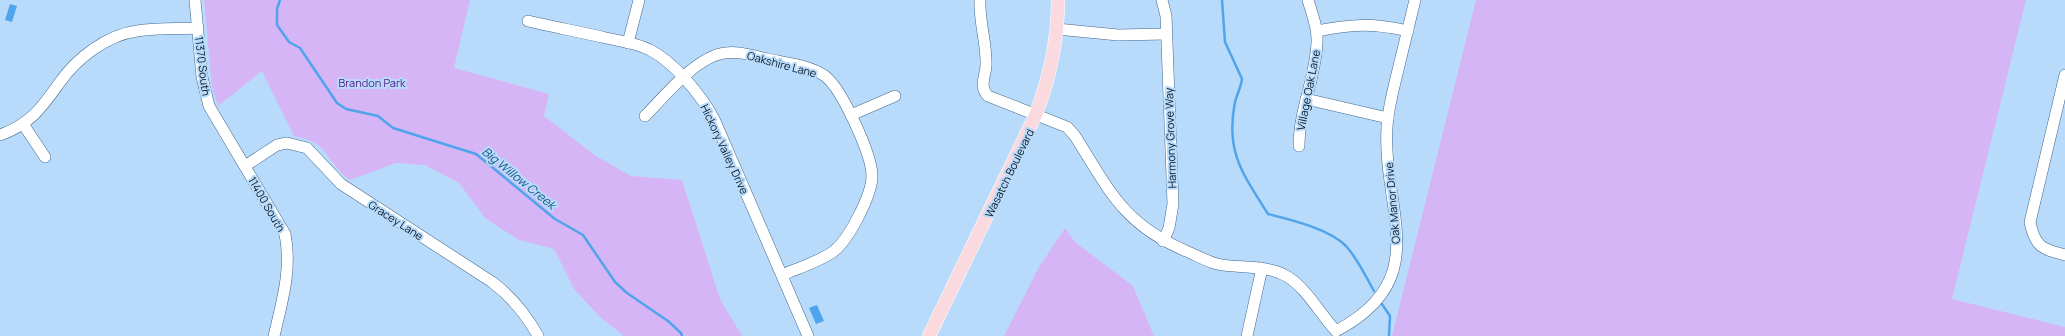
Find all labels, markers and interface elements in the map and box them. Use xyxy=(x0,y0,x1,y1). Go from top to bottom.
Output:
street label: 11370 South xyxy=(192,35,214,97)
street label: Oakshire Lane xyxy=(746,48,819,81)
street label: Village Oak Lane xyxy=(1293,48,1323,132)
park label: Brandon Park xyxy=(339,75,406,90)
street label: Harmony Grove Way xyxy=(1161,87,1179,189)
street label: Hickory Valley Drive xyxy=(698,102,753,197)
street label: Wasatch Boulevard xyxy=(981,126,1037,220)
water label: Big Willow Creek xyxy=(479,143,561,214)
street label: Oak Manor Drive xyxy=(1381,161,1403,244)
street label: 11400 South xyxy=(245,174,289,234)
street label: Gracey Lane xyxy=(366,197,427,244)

